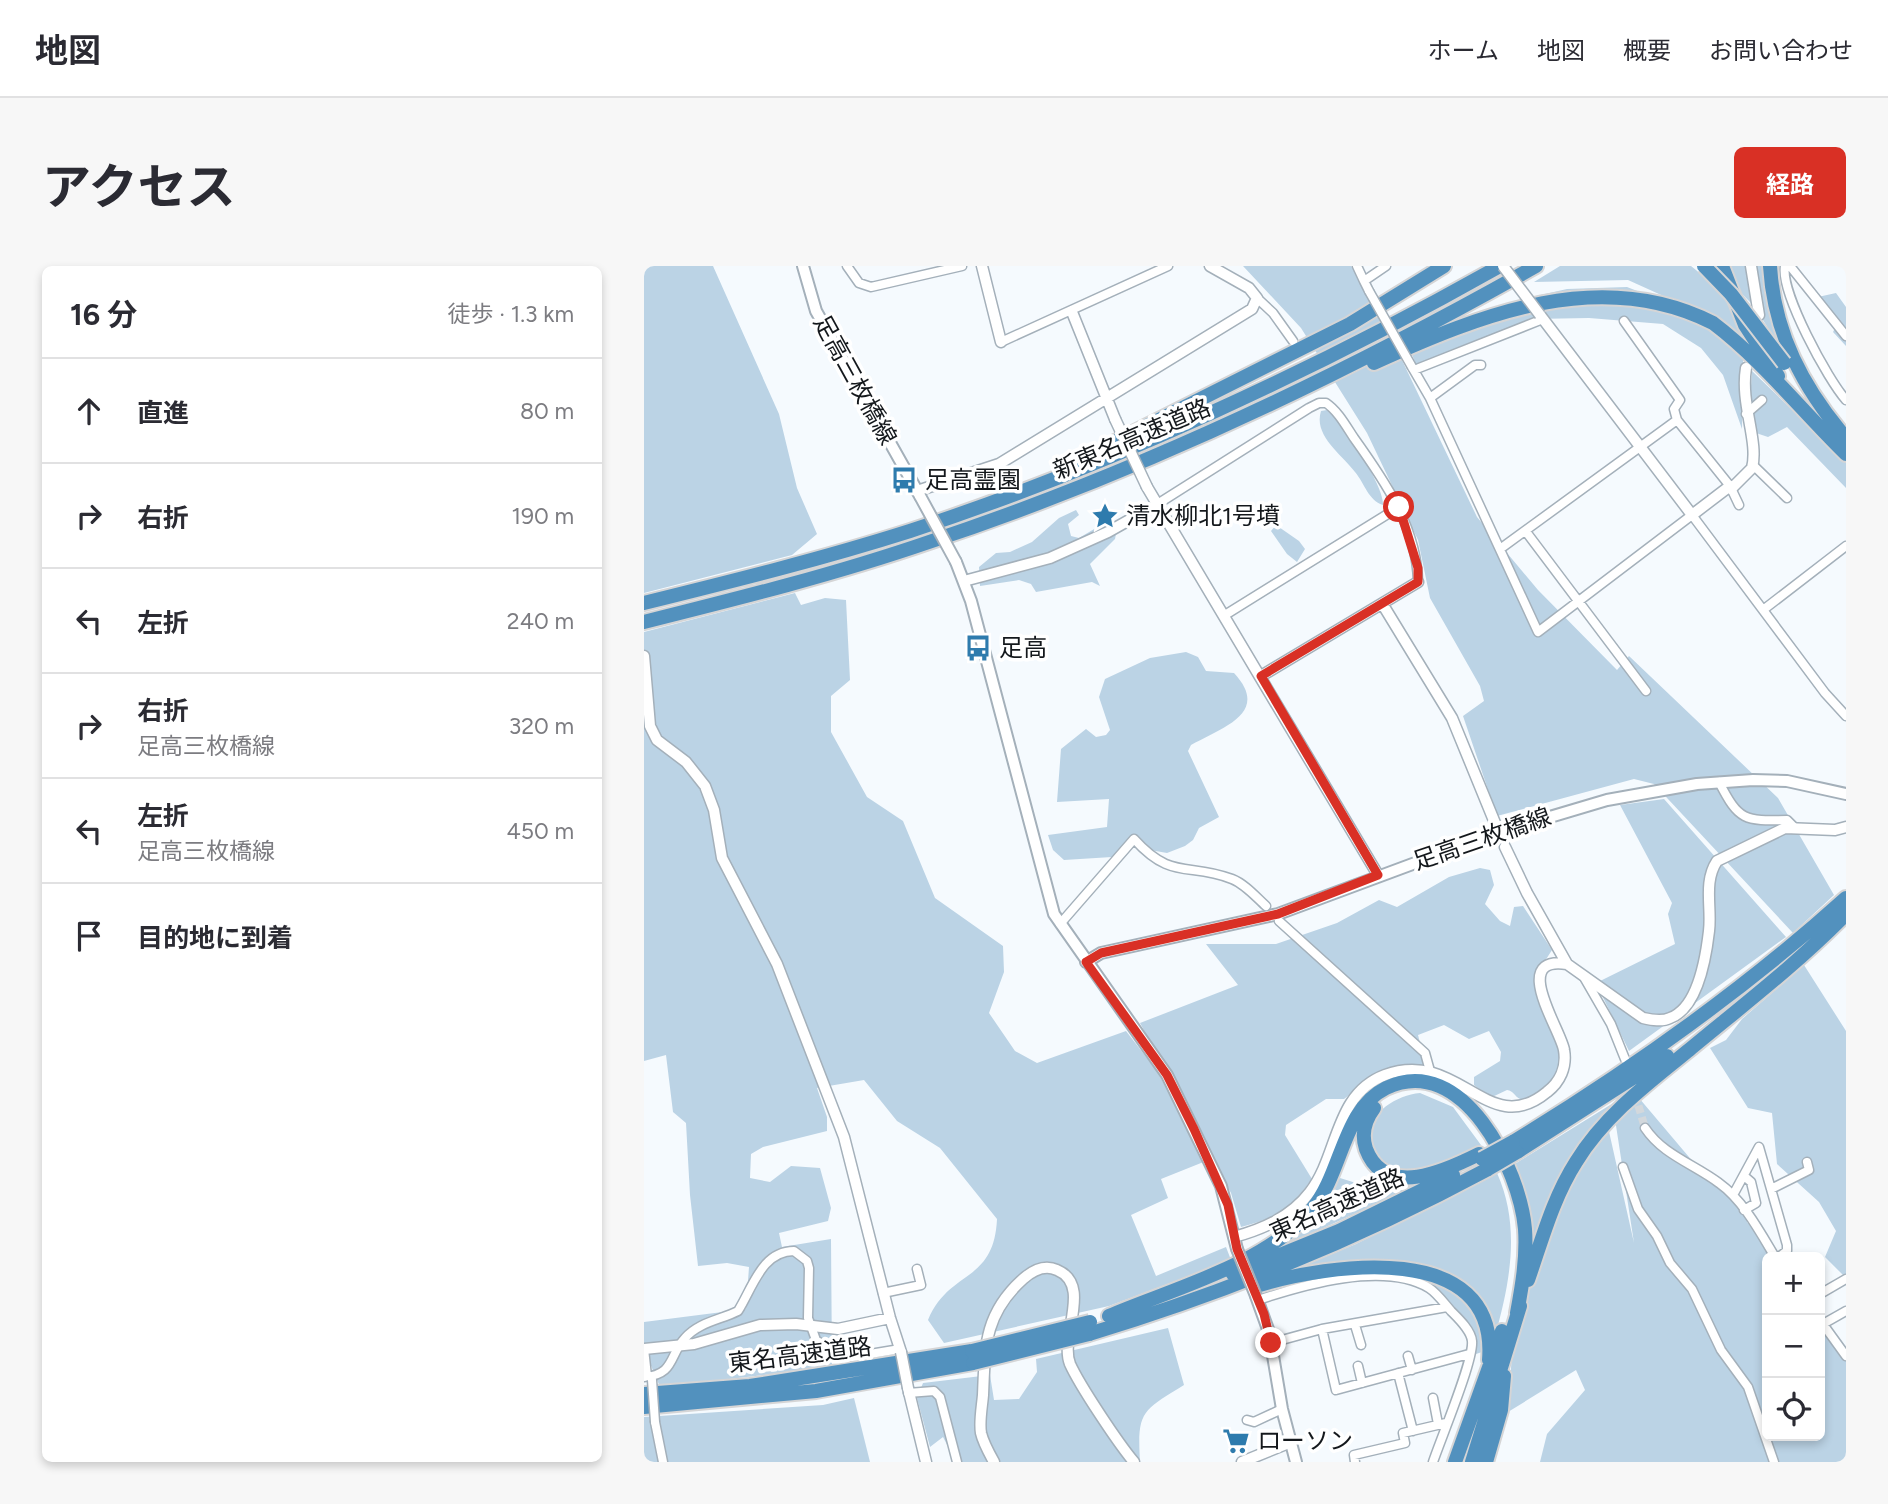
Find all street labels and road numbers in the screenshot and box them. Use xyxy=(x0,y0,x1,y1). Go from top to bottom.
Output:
street label: 足高三枚橋線 xyxy=(808,310,903,450)
street label: 新東名高速道路 xyxy=(1049,392,1215,485)
street label: 足高三枚橋線 xyxy=(1409,801,1555,876)
street label: 東名高速道路 xyxy=(1265,1162,1408,1247)
street label: 東名高速道路 xyxy=(727,1331,873,1378)

